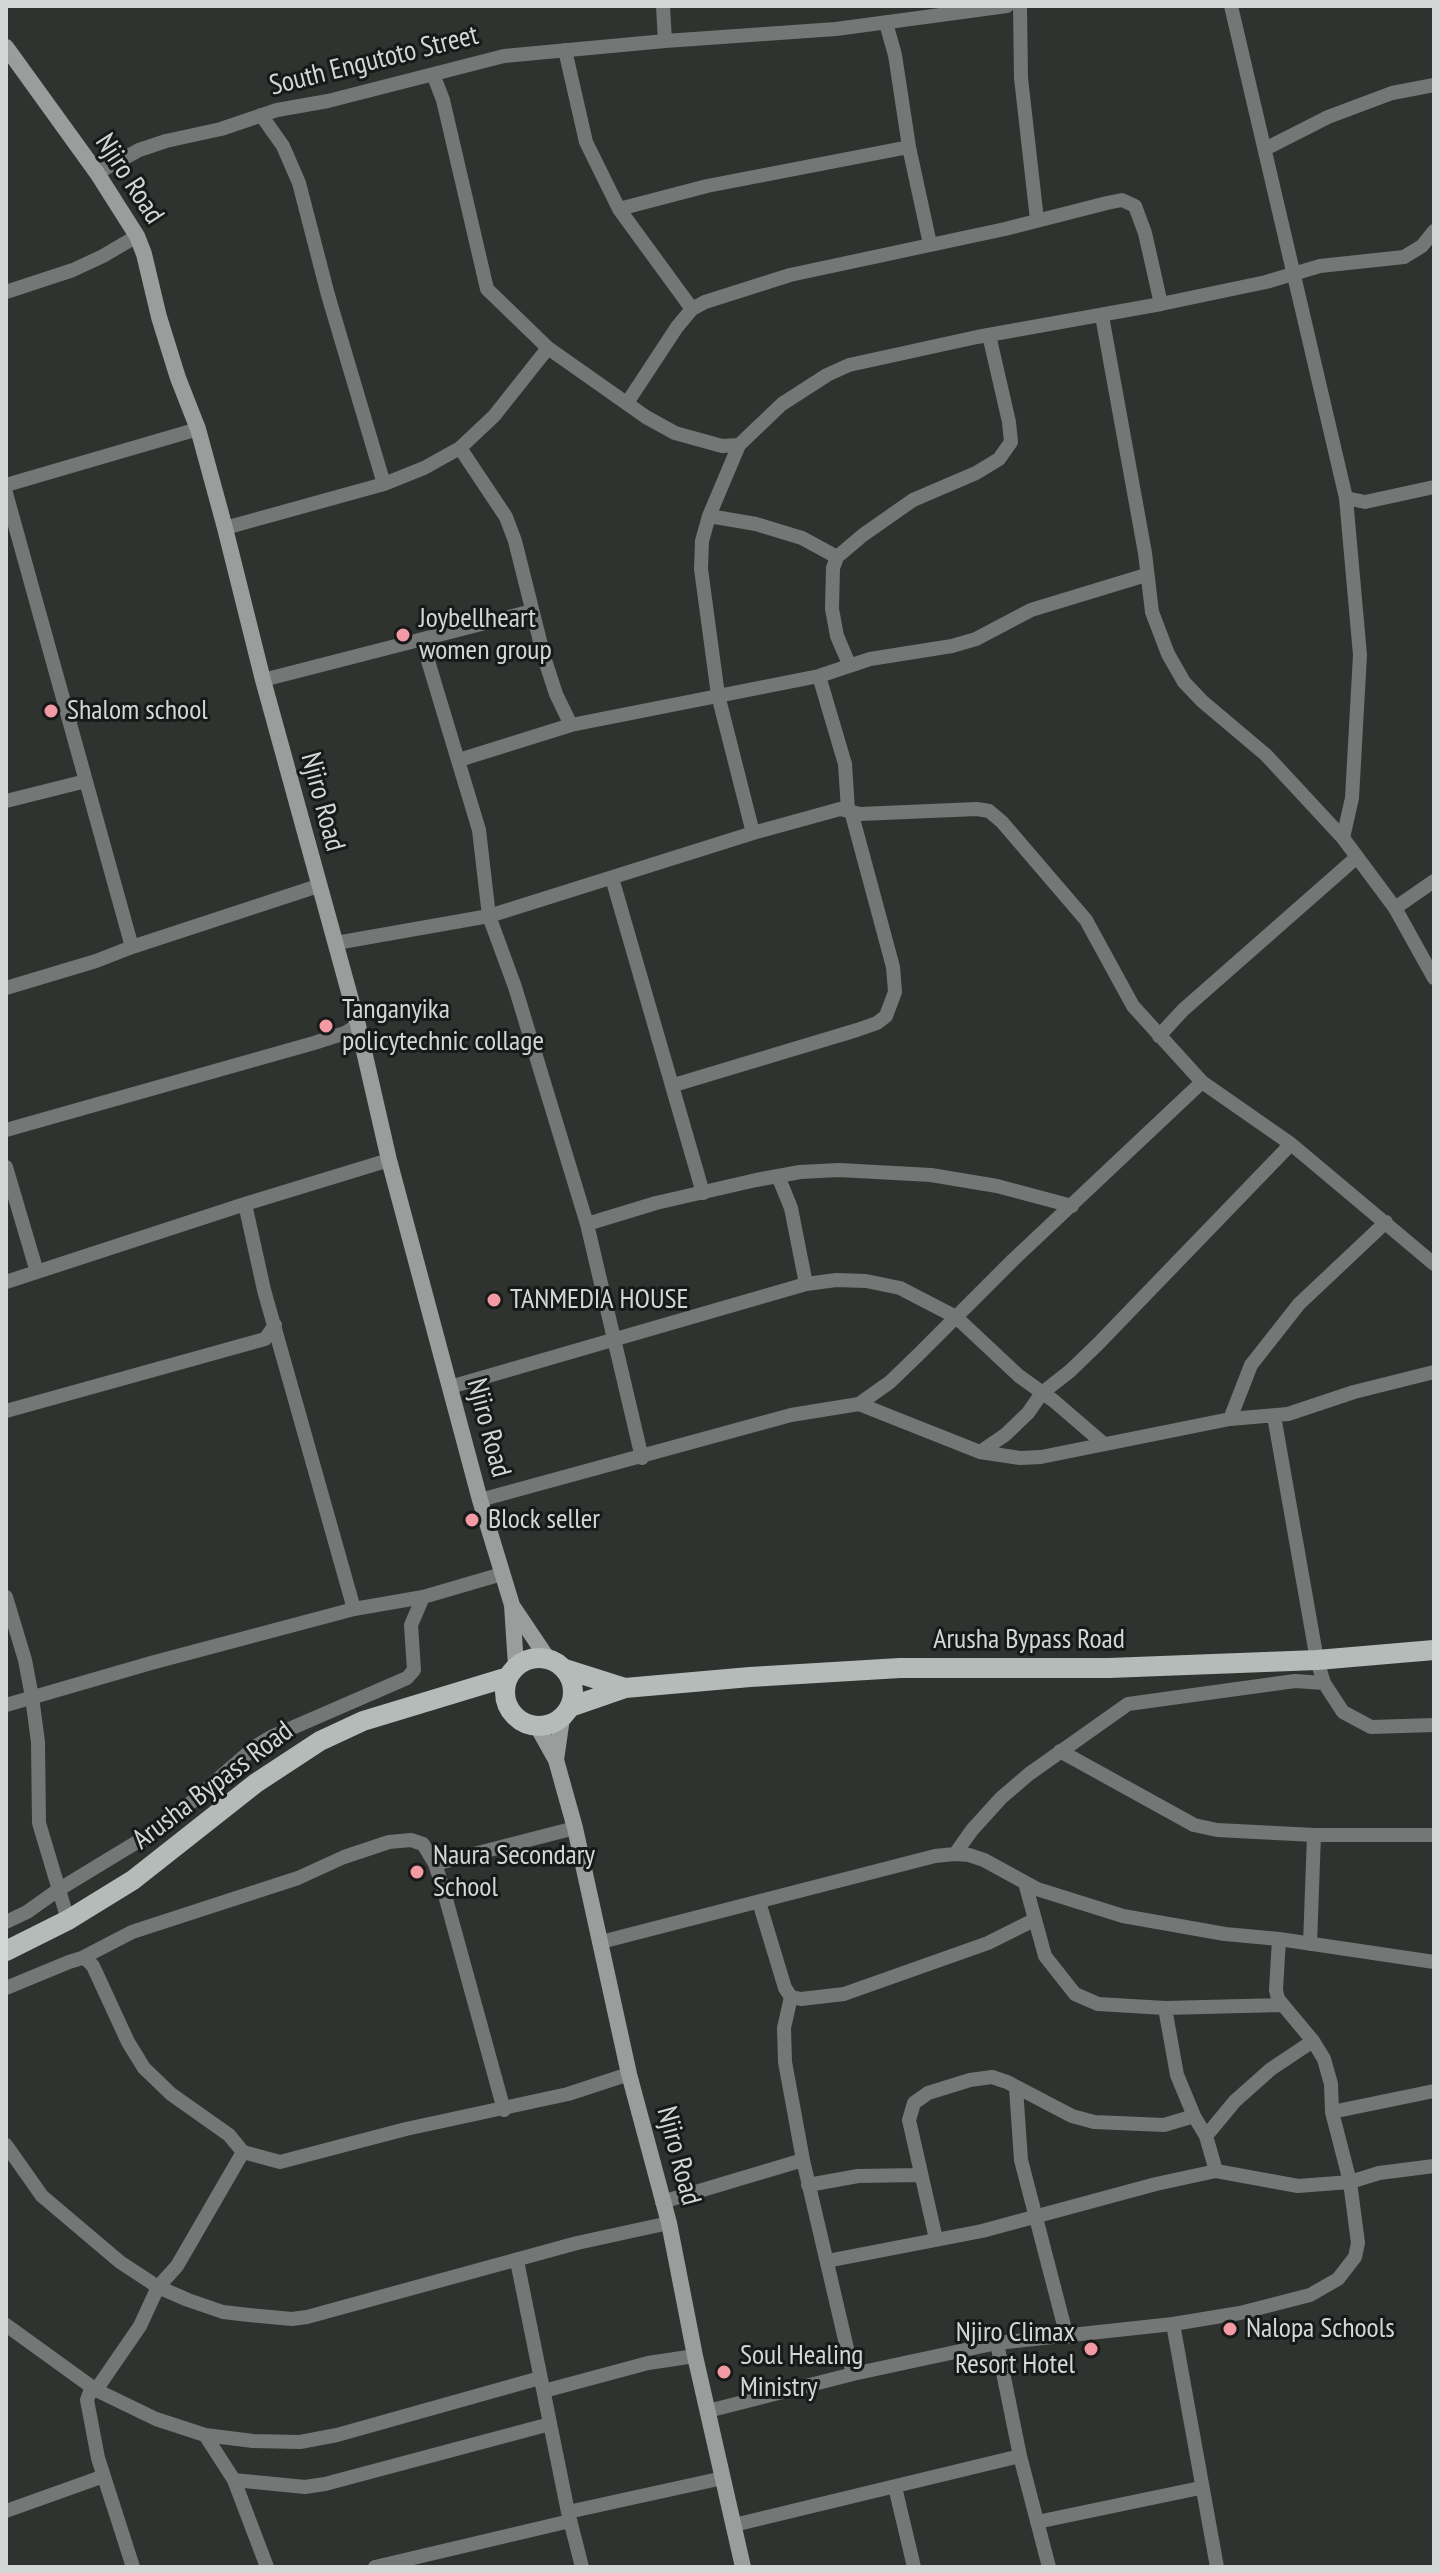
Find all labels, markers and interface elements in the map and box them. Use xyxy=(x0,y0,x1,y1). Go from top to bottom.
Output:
street label: South Engutoto Street xyxy=(266,19,482,103)
street label: Njiro Road xyxy=(88,128,170,230)
place label: Joybellheart women group xyxy=(419,602,552,668)
marker: Joybellheart women group xyxy=(394,626,412,644)
place label: Shalom school xyxy=(67,694,208,728)
marker: Shalom school xyxy=(42,702,60,720)
street label: Njiro Road xyxy=(293,749,351,855)
place label: Tanganyika policytechnic collage xyxy=(342,993,544,1059)
marker: Tanganyika policytechnic collage xyxy=(317,1017,335,1035)
place label: TANMEDIA HOUSE xyxy=(510,1283,688,1317)
marker: TANMEDIA HOUSE xyxy=(485,1291,503,1309)
street label: Njiro Road xyxy=(459,1375,517,1481)
place label: Block seller xyxy=(488,1503,600,1537)
marker: Block seller xyxy=(463,1511,481,1529)
street label: Arusha Bypass Road xyxy=(933,1623,1125,1657)
street label: Arusha Bypass Road xyxy=(126,1715,300,1857)
place label: Naura Secondary School xyxy=(433,1839,595,1905)
marker: Naura Secondary School xyxy=(408,1863,426,1881)
street label: Njiro Road xyxy=(649,2103,707,2209)
place label: Nalopa Schools xyxy=(1246,2312,1395,2346)
place label: Njiro Climax Resort Hotel xyxy=(955,2316,1075,2382)
marker: Nalopa Schools xyxy=(1221,2320,1239,2338)
place label: Soul Healing Ministry xyxy=(740,2339,863,2405)
marker: Njiro Climax Resort Hotel xyxy=(1082,2340,1100,2358)
marker: Soul Healing Ministry xyxy=(715,2363,733,2381)

